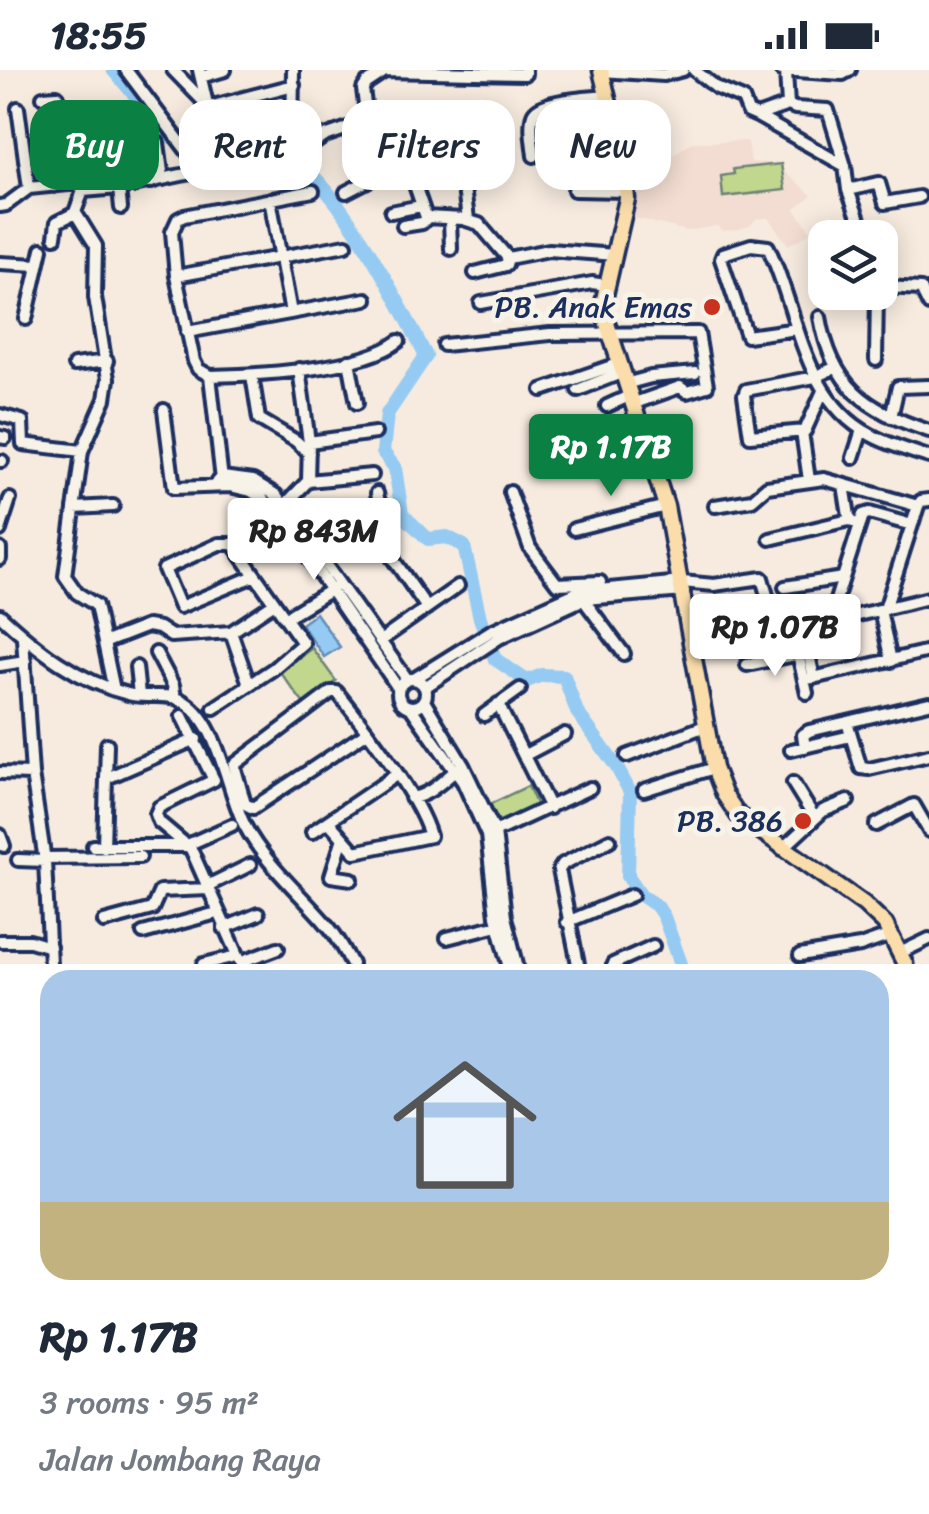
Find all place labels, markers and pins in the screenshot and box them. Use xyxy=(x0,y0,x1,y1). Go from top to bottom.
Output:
place label: PB. Anak Emas xyxy=(495,280,692,334)
marker: PB. Anak Emas xyxy=(701,296,723,318)
pin: Rp 1.17B xyxy=(508,414,714,499)
pin: Rp 843M xyxy=(222,498,406,583)
pin: Rp 1.07B xyxy=(672,594,878,679)
place label: PB. 386 xyxy=(677,794,783,848)
marker: PB. 386 xyxy=(792,810,814,832)

